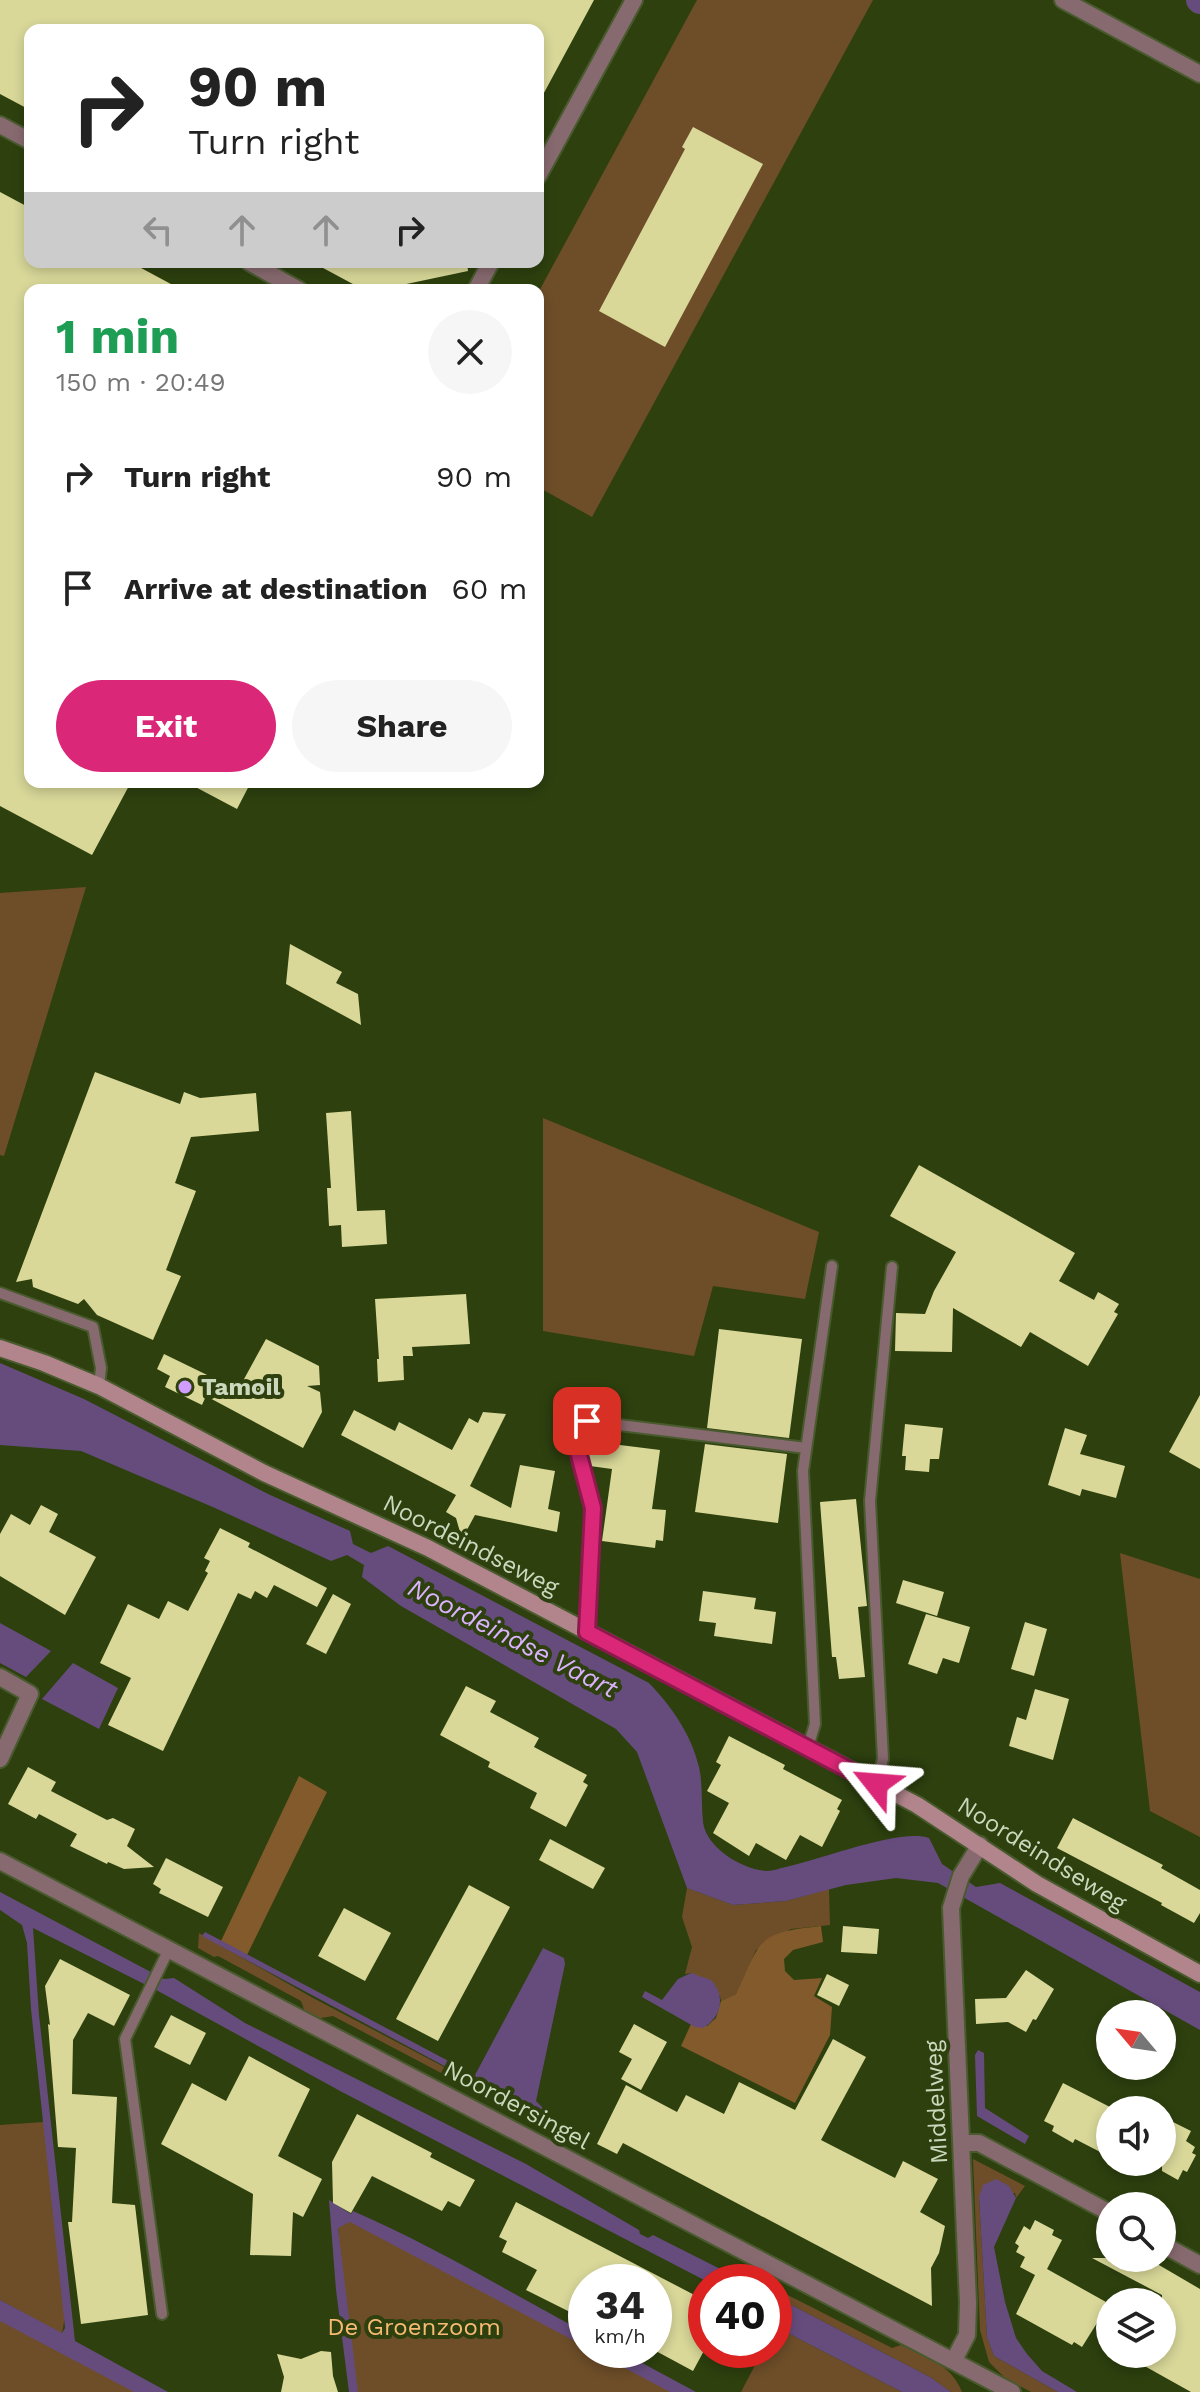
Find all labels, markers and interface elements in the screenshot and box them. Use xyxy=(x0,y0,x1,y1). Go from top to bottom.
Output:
text: 90 m xyxy=(188,54,327,120)
icon: right xyxy=(56,56,160,160)
text: Turn right xyxy=(188,121,359,163)
icon: left xyxy=(136,208,180,252)
icon: ahead xyxy=(220,208,264,252)
icon: ahead xyxy=(304,208,348,252)
icon: right xyxy=(388,208,432,252)
text: 1 min xyxy=(56,308,179,365)
button: close xyxy=(428,310,512,394)
text: 150 m · 20:49 xyxy=(56,367,226,397)
icon: right xyxy=(56,454,100,498)
text: Turn right xyxy=(124,459,270,494)
text: 90 m xyxy=(436,459,512,494)
icon: arrive xyxy=(56,566,100,610)
text: Arrive at destination xyxy=(124,571,428,606)
text: 60 m xyxy=(452,571,527,606)
button: Exit xyxy=(56,680,276,772)
button: Share xyxy=(292,680,512,772)
place label: Tamoil xyxy=(201,1373,280,1401)
marker: Tamoil xyxy=(176,1378,194,1396)
pin xyxy=(553,1387,621,1455)
icon: arrive xyxy=(565,1399,609,1443)
street label: Noordeindseweg xyxy=(379,1489,564,1601)
water label: Noordeindse Vaart xyxy=(403,1572,623,1704)
position arrow xyxy=(834,1742,918,1826)
street label: Noordeindseweg xyxy=(953,1791,1132,1917)
north arrow xyxy=(1096,2000,1176,2080)
map controls xyxy=(1096,2000,1176,2368)
street label: Middelweg xyxy=(919,2039,953,2165)
street label: Noordersingel xyxy=(439,2055,596,2156)
button: sound xyxy=(1096,2096,1176,2176)
button: search xyxy=(1096,2192,1176,2272)
speed limit sign: 40 xyxy=(688,2264,792,2368)
text: 34 xyxy=(595,2282,645,2329)
button: layers xyxy=(1096,2288,1176,2368)
park label: De Groenzoom xyxy=(327,2313,501,2341)
text: km/h xyxy=(594,2324,646,2348)

